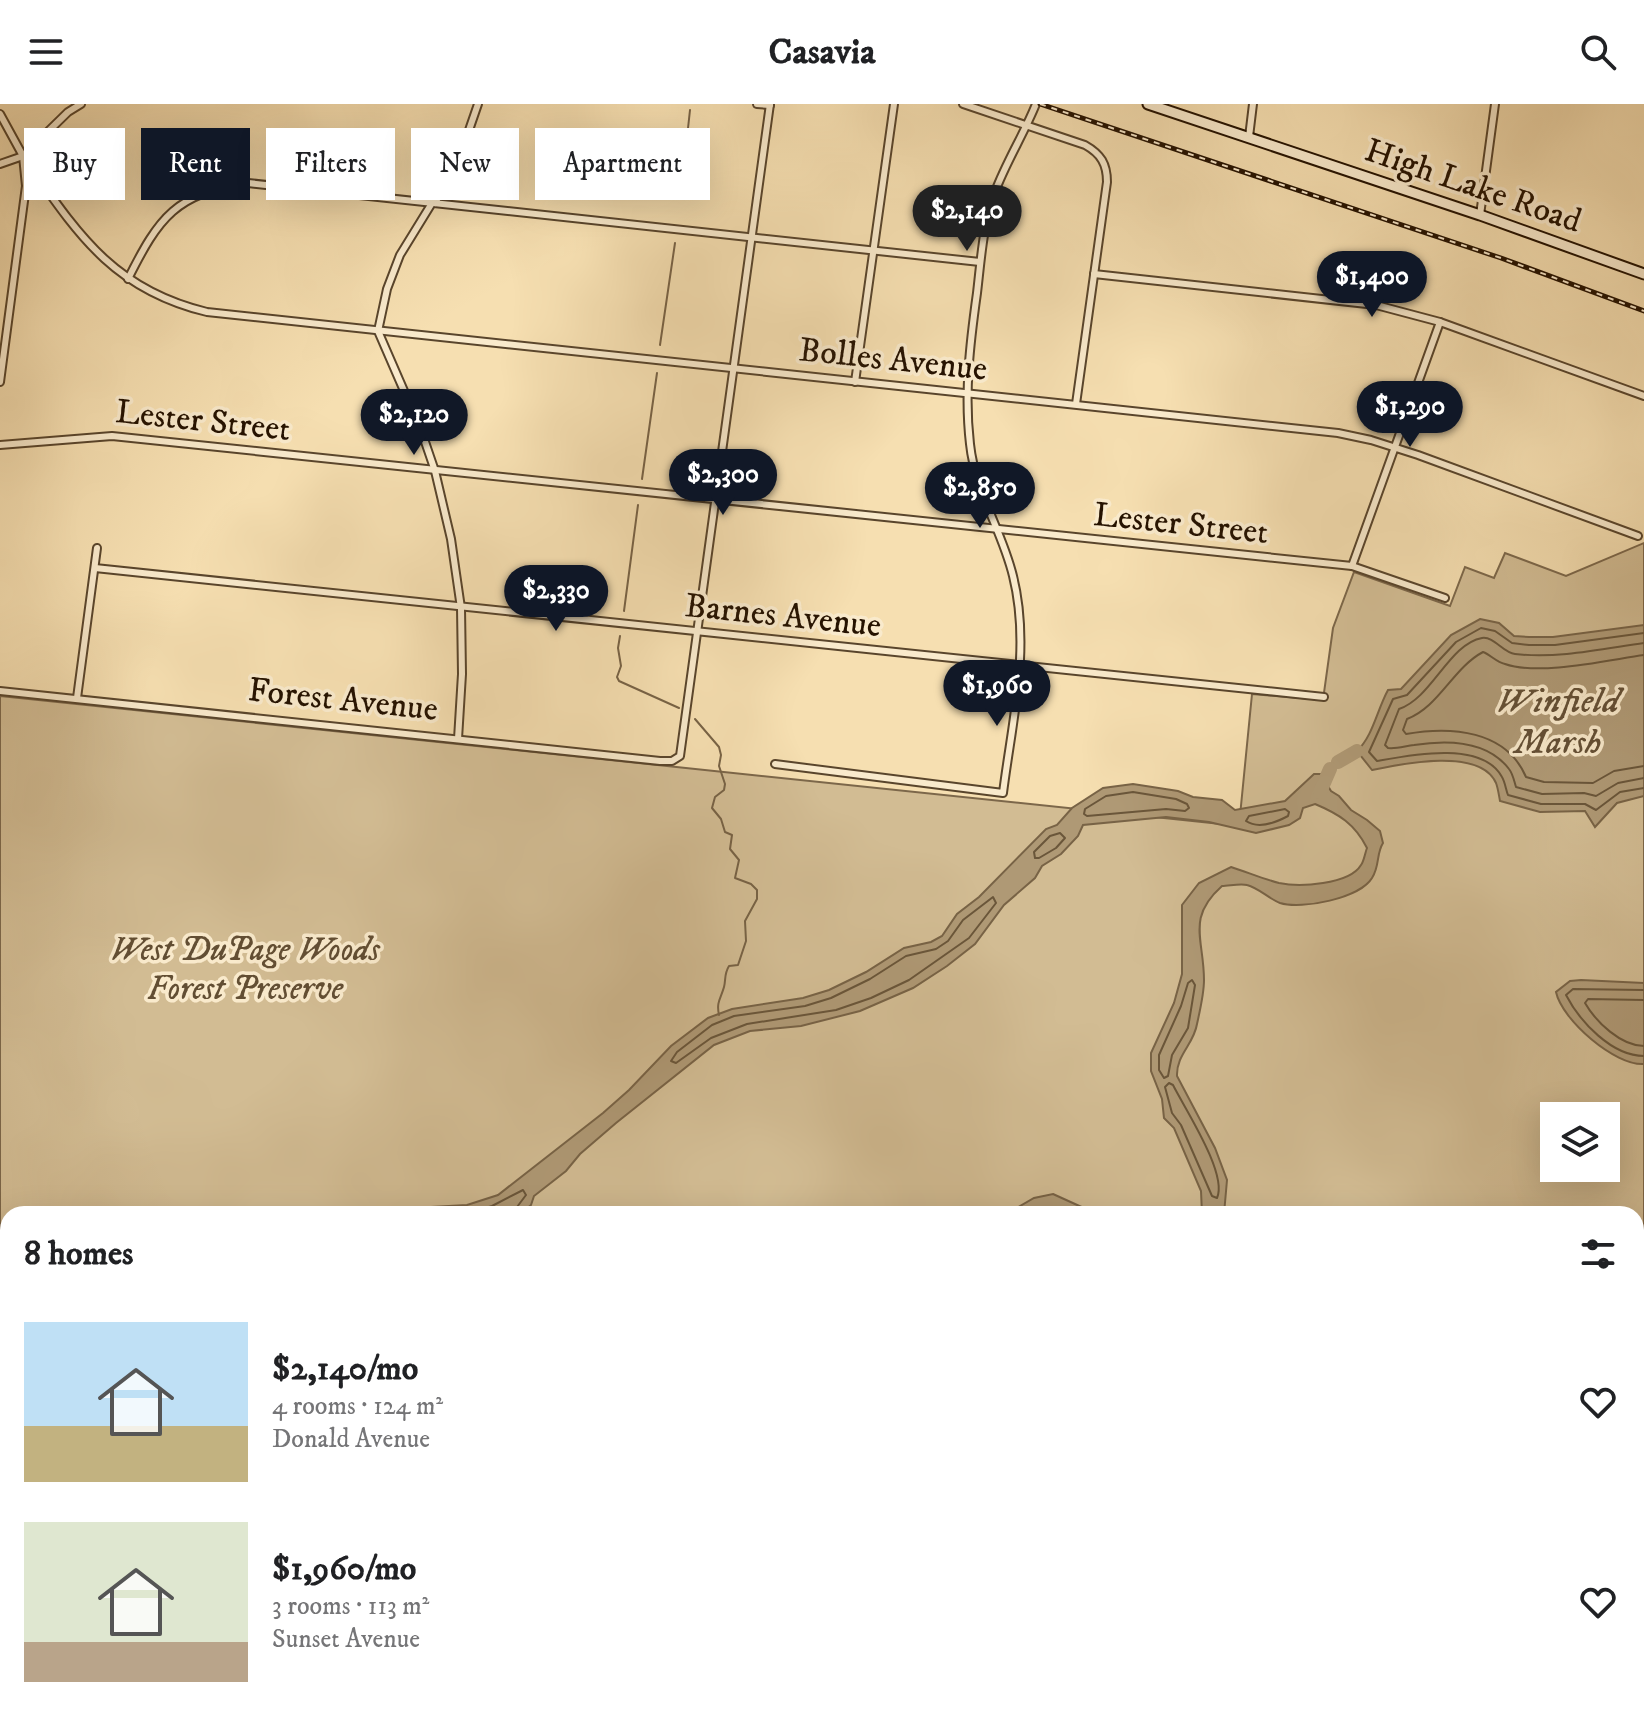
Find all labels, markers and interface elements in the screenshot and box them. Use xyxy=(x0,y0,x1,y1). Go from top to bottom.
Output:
icon: menu xyxy=(24,30,68,74)
text: Casavia xyxy=(769,30,875,75)
icon: search xyxy=(1576,30,1620,74)
chip: Buy xyxy=(24,128,125,200)
chip: Rent xyxy=(141,128,250,200)
chip: Filters xyxy=(266,128,395,200)
chip: New xyxy=(411,128,519,200)
chip: Apartment xyxy=(535,128,710,200)
street label: High Lake Road xyxy=(1359,129,1587,243)
pin: $2,140 xyxy=(902,185,1032,253)
text: $2,140 xyxy=(931,194,1003,227)
pin: $1,400 xyxy=(1307,251,1437,319)
text: $1,400 xyxy=(1335,260,1409,293)
street label: Bolles Avenue xyxy=(797,329,989,391)
pin: $1,290 xyxy=(1345,381,1475,449)
pin: $2,120 xyxy=(349,389,479,457)
text: $1,290 xyxy=(1375,390,1445,423)
street label: Lester Street xyxy=(114,391,292,451)
text: $2,120 xyxy=(379,398,449,431)
pin: $2,300 xyxy=(658,449,788,517)
text: $2,300 xyxy=(687,458,759,491)
pin: $2,850 xyxy=(915,462,1045,530)
text: $2,850 xyxy=(943,471,1017,504)
street label: Lester Street xyxy=(1092,494,1270,554)
pin: $2,330 xyxy=(491,565,621,633)
text: $2,330 xyxy=(522,574,590,607)
street label: Barnes Avenue xyxy=(683,585,883,647)
pin: $1,960 xyxy=(932,660,1062,728)
street label: Forest Avenue xyxy=(246,669,440,731)
text: $1,960 xyxy=(961,669,1033,702)
water label: Winfield Marsh xyxy=(1496,679,1625,765)
park label: West DuPage Woods Forest Preserve xyxy=(110,929,380,1010)
map controls xyxy=(1540,1102,1620,1182)
button: layers xyxy=(1540,1102,1620,1182)
icon: filters xyxy=(1576,1232,1620,1276)
text: 8 homes xyxy=(24,1233,133,1275)
text: $2,140/mo xyxy=(272,1348,418,1390)
icon: home xyxy=(88,1354,184,1450)
icon: heart xyxy=(1576,1380,1620,1424)
text: 4 rooms · 124 m² xyxy=(272,1390,443,1423)
text: Donald Avenue xyxy=(272,1423,430,1456)
text: $1,960/mo xyxy=(272,1548,416,1590)
icon: home xyxy=(88,1554,184,1650)
icon: heart xyxy=(1576,1580,1620,1624)
text: 3 rooms · 113 m² xyxy=(272,1590,429,1623)
text: Sunset Avenue xyxy=(272,1623,420,1656)

